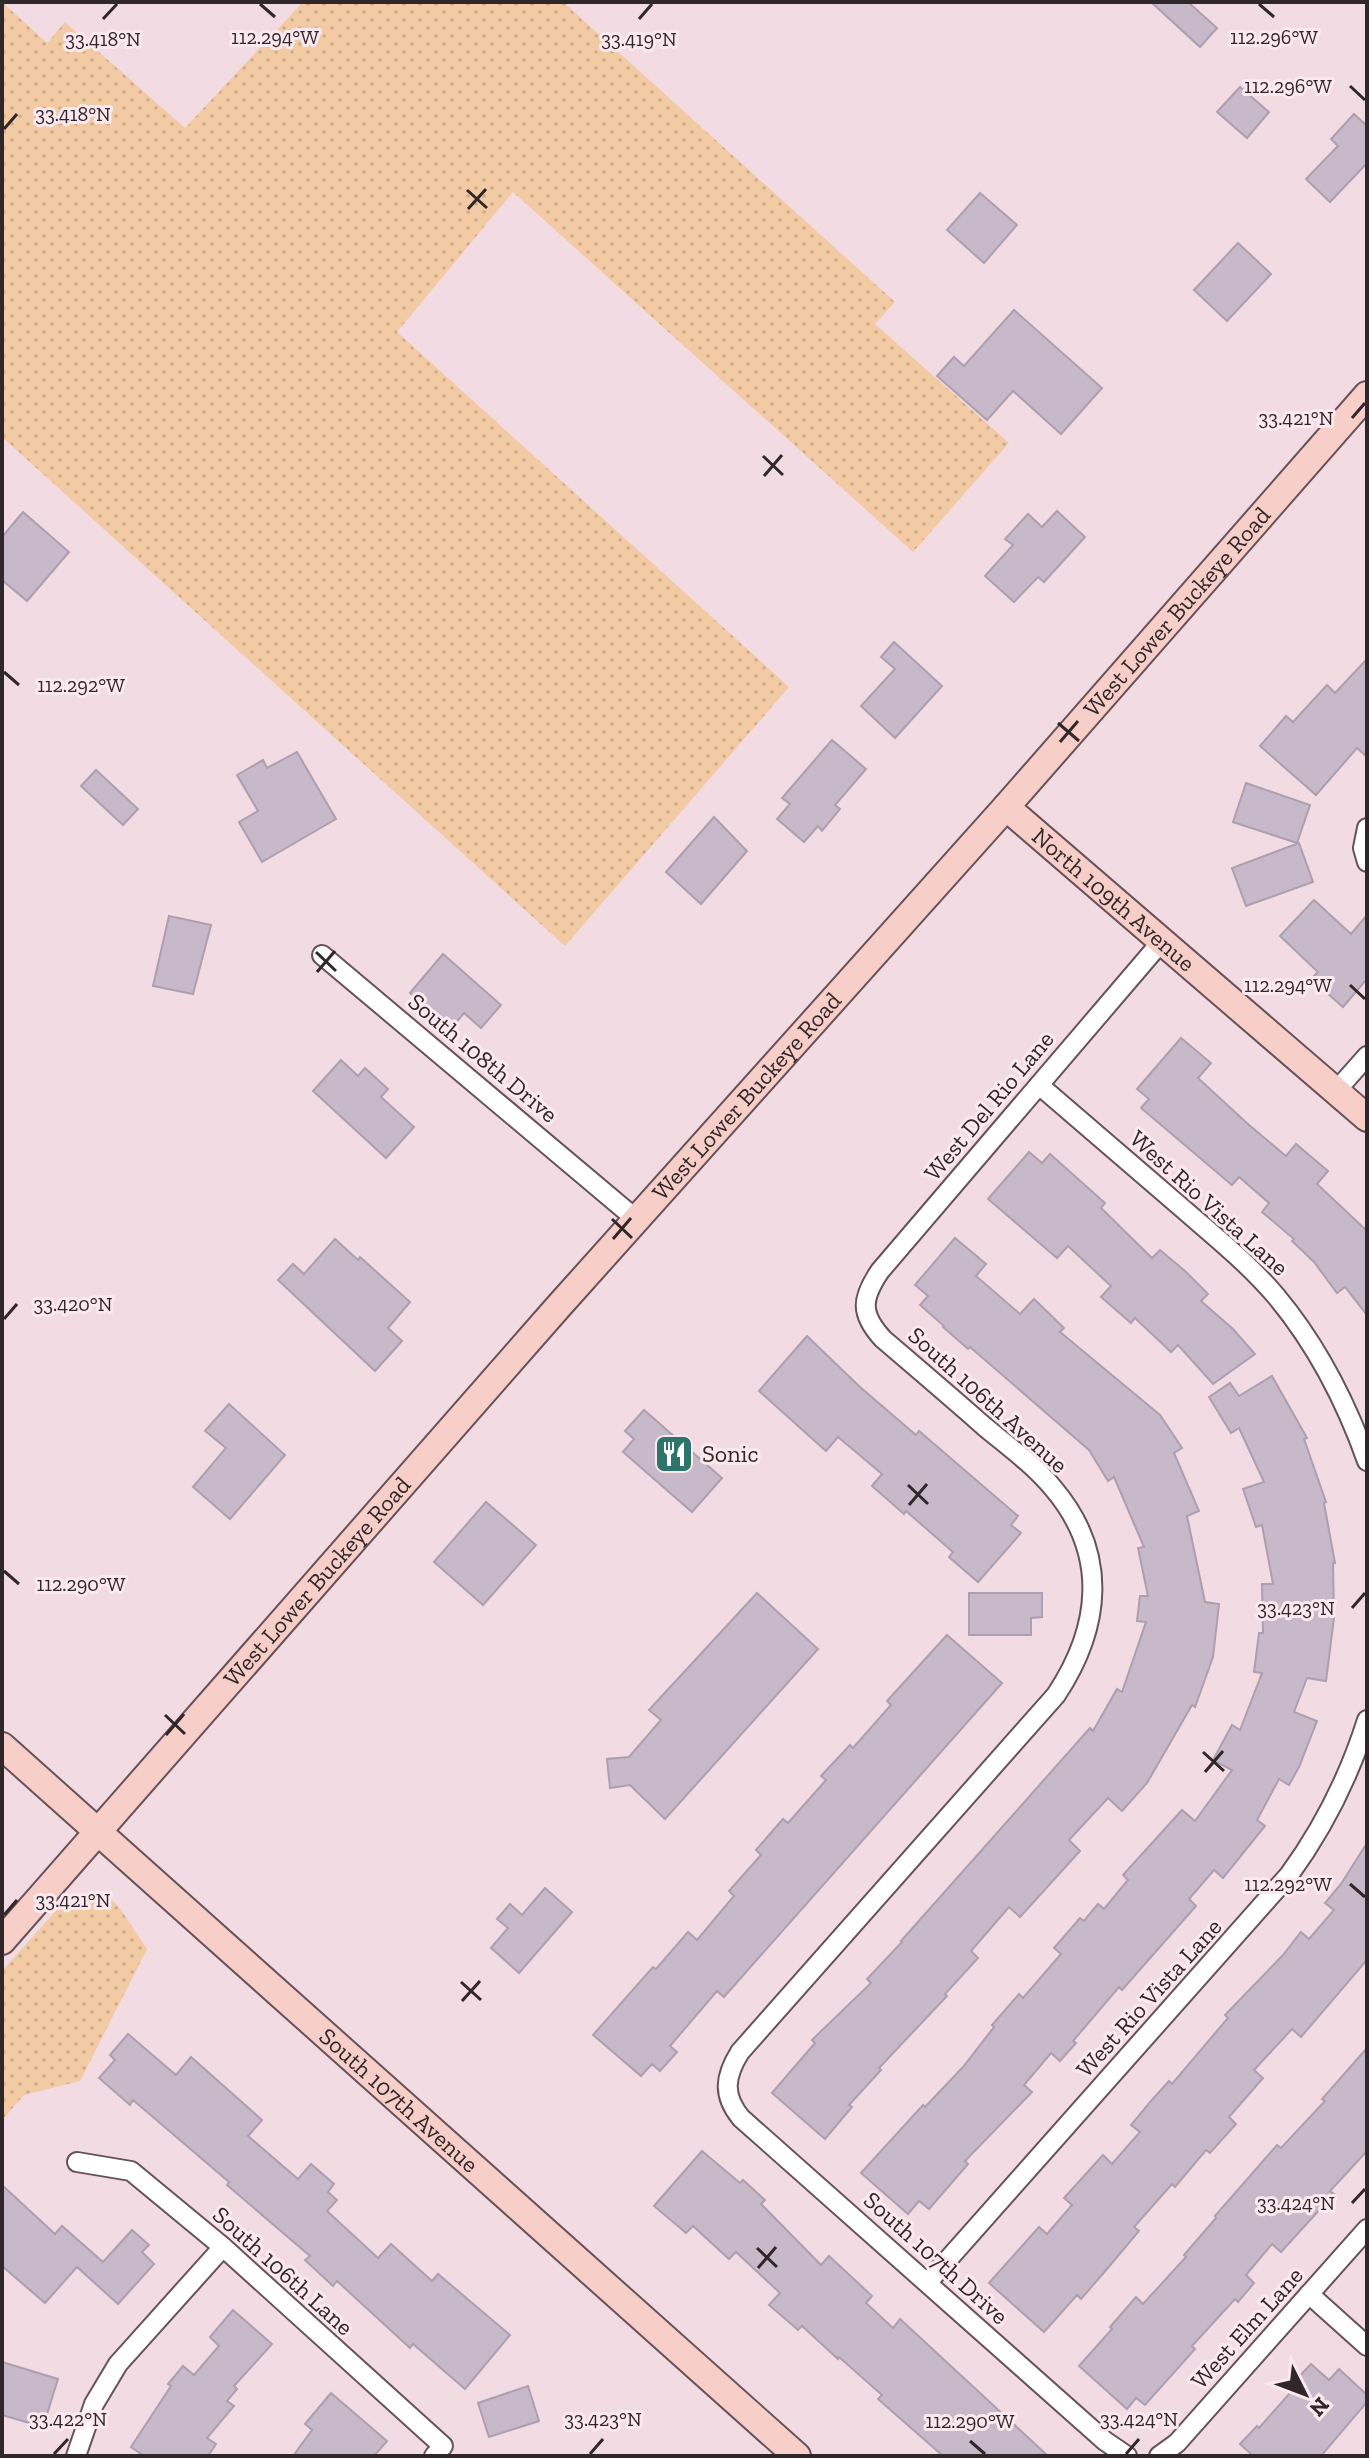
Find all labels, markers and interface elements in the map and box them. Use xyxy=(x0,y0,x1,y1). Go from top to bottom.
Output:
text: 112.294°W xyxy=(231,25,319,49)
text: 112.296°W xyxy=(1230,25,1318,49)
text: 33.418°N xyxy=(65,27,141,51)
text: 33.419°N xyxy=(601,27,677,51)
text: 112.296°W xyxy=(1244,74,1332,98)
text: 33.418°N xyxy=(35,102,111,126)
text: 33.421°N xyxy=(1259,406,1334,430)
street label: West Lower Buckeye Road xyxy=(1077,501,1276,722)
text: 112.292°W xyxy=(37,673,125,697)
street label: North 109th Avenue xyxy=(1026,821,1201,977)
text: 112.294°W xyxy=(1244,973,1332,997)
street label: West Lower Buckeye Road xyxy=(646,986,847,1206)
street label: South 108th Drive xyxy=(403,987,564,1129)
street label: West Del Rio Lane xyxy=(918,1025,1060,1186)
street label: West Rio Vista Lane xyxy=(1124,1124,1295,1282)
text: 33.420°N xyxy=(33,1292,113,1316)
street label: South 106th Avenue xyxy=(903,1320,1074,1479)
restaurant icon: Sonic xyxy=(653,1433,695,1475)
place label: Sonic xyxy=(702,1439,759,1468)
street label: West Lower Buckeye Road xyxy=(217,1470,417,1692)
text: 112.290°W xyxy=(37,1572,126,1596)
text: 33.423°N xyxy=(1257,1596,1335,1620)
text: 112.292°W xyxy=(1244,1872,1332,1896)
text: 33.421°N xyxy=(36,1888,111,1912)
street label: West Rio Vista Lane xyxy=(1070,1912,1228,2083)
street label: South 107th Avenue xyxy=(314,2021,485,2179)
street label: South 107th Drive xyxy=(858,2185,1015,2330)
text: 33.424°N xyxy=(1257,2191,1335,2215)
street label: South 106th Lane xyxy=(207,2200,360,2341)
street label: West Elm Lane xyxy=(1184,2261,1309,2395)
north arrow xyxy=(1265,2354,1345,2434)
text: N xyxy=(1304,2392,1335,2422)
text: 33.422°N xyxy=(29,2407,107,2431)
text: 33.423°N xyxy=(564,2407,642,2431)
text: 33.424°N xyxy=(1100,2407,1178,2431)
text: 112.290°W xyxy=(926,2409,1015,2433)

